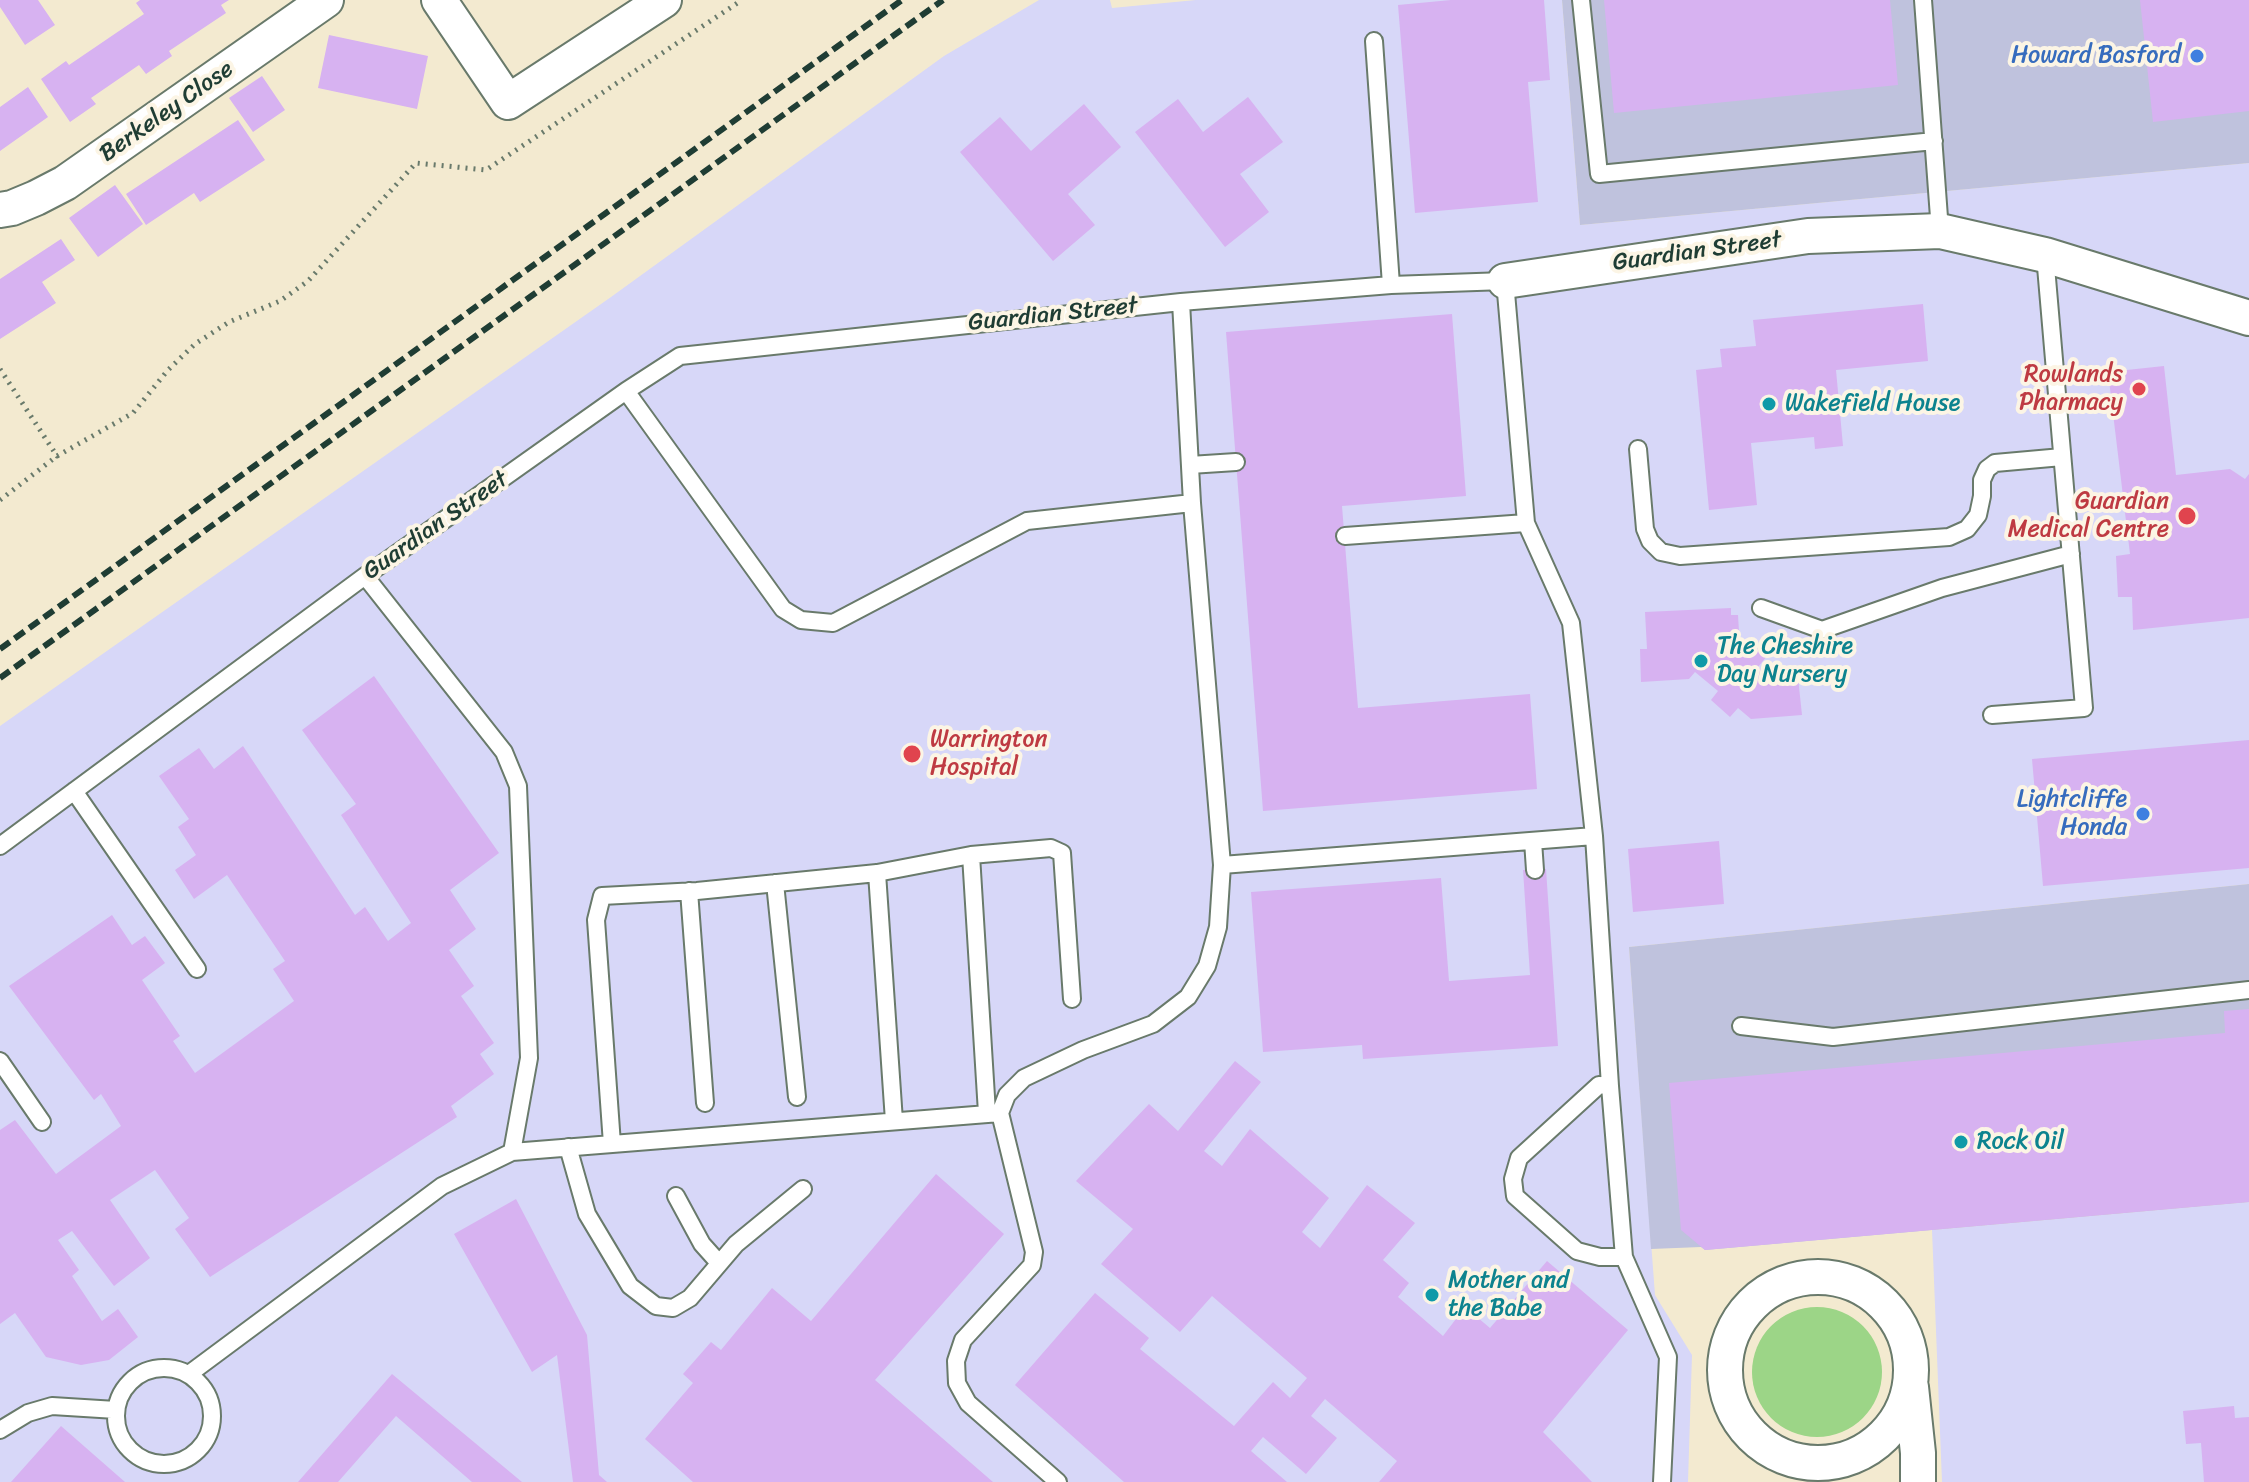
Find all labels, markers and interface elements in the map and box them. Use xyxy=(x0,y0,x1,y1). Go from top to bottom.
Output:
place label: Howard Basford xyxy=(2011,42,2181,70)
marker: Howard Basford xyxy=(2188,47,2206,65)
street label: Berkeley Close xyxy=(94,55,240,169)
street label: Guardian Street xyxy=(1611,226,1783,278)
street label: Guardian Street xyxy=(967,292,1139,338)
place label: Rowlands Pharmacy xyxy=(2019,361,2123,417)
marker: Rowlands Pharmacy xyxy=(2130,380,2148,398)
place label: Wakefield House xyxy=(1785,390,1960,418)
marker: Wakefield House xyxy=(1760,395,1778,413)
street label: Guardian Street xyxy=(358,465,514,587)
place label: Guardian Medical Centre xyxy=(2008,488,2169,544)
marker: Guardian Medical Centre xyxy=(2176,505,2198,527)
place label: The Cheshire Day Nursery xyxy=(1717,633,1853,689)
marker: The Cheshire Day Nursery xyxy=(1692,652,1710,670)
place label: Warrington Hospital xyxy=(930,726,1047,782)
marker: Warrington Hospital xyxy=(901,743,923,765)
place label: Lightcliffe Honda xyxy=(2017,786,2127,842)
marker: Lightcliffe Honda xyxy=(2134,805,2152,823)
place label: Rock Oil xyxy=(1977,1128,2064,1156)
marker: Rock Oil xyxy=(1952,1133,1970,1151)
place label: Mother and the Babe xyxy=(1448,1267,1569,1323)
marker: Mother and the Babe xyxy=(1423,1286,1441,1304)

